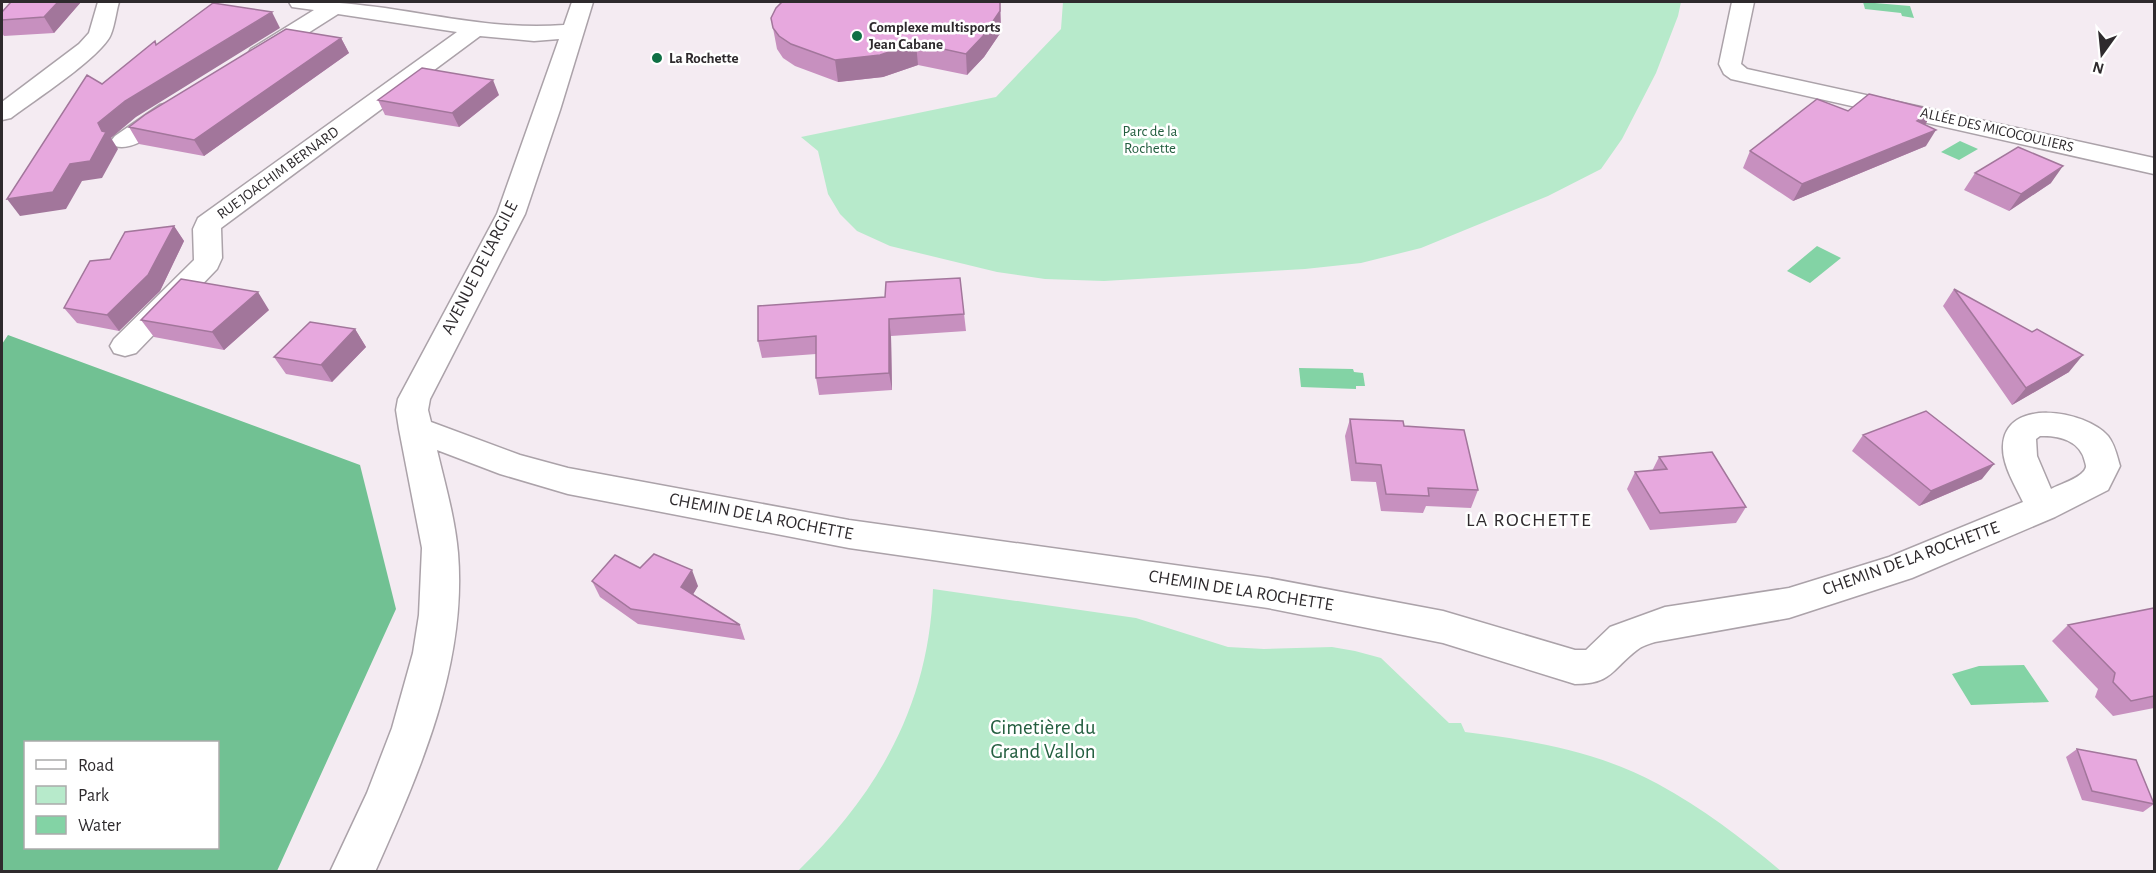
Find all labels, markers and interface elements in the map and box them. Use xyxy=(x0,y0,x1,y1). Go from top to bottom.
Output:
place label: Complexe multisports Jean Cabane xyxy=(869,20,1001,52)
north arrow xyxy=(2072,24,2132,84)
marker: Complexe multisports Jean Cabane xyxy=(850,29,864,43)
marker: La Rochette xyxy=(650,51,664,65)
place label: La Rochette xyxy=(669,51,739,66)
text: N xyxy=(2091,58,2106,77)
street label: ALLÉE DES MICOCOULIERS xyxy=(1919,103,2076,155)
street label: RUE JOACHIM BERNARD xyxy=(214,124,342,222)
park label: Parc de la Rochette xyxy=(1122,124,1178,156)
street label: AVENUE DE L'ARGILE xyxy=(439,198,522,338)
street label: CHEMIN DE LA ROCHETTE xyxy=(668,490,855,544)
district label: LA ROCHETTE xyxy=(1466,510,1592,530)
street label: CHEMIN DE LA ROCHETTE xyxy=(1820,519,2002,599)
street label: CHEMIN DE LA ROCHETTE xyxy=(1147,568,1335,615)
park label: Cimetière du Grand Vallon xyxy=(990,717,1096,762)
legend xyxy=(24,741,219,849)
text: Road xyxy=(78,757,114,775)
text: Park xyxy=(78,787,110,805)
text: Water xyxy=(78,817,121,835)

